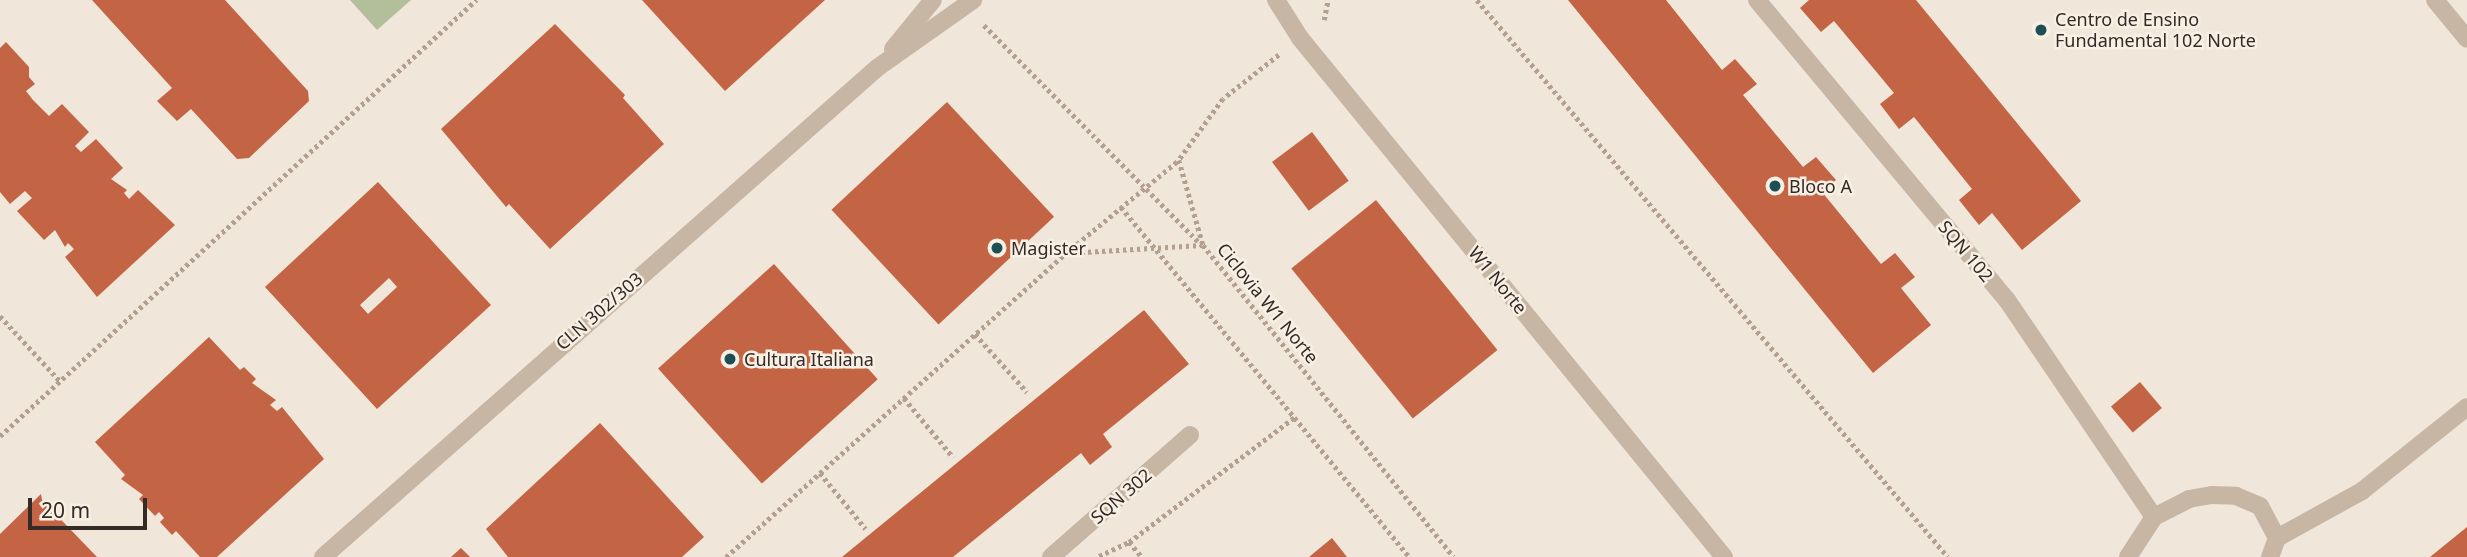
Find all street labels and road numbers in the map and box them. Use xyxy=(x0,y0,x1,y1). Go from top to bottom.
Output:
street label: SQN 102 xyxy=(1934,216,1998,286)
street label: Ciclovia W1 Norte xyxy=(1213,238,1323,368)
street label: W1 Norte xyxy=(1464,242,1532,318)
street label: CLN 302/303 xyxy=(551,268,647,354)
street label: SQN 302 xyxy=(1086,464,1156,528)

